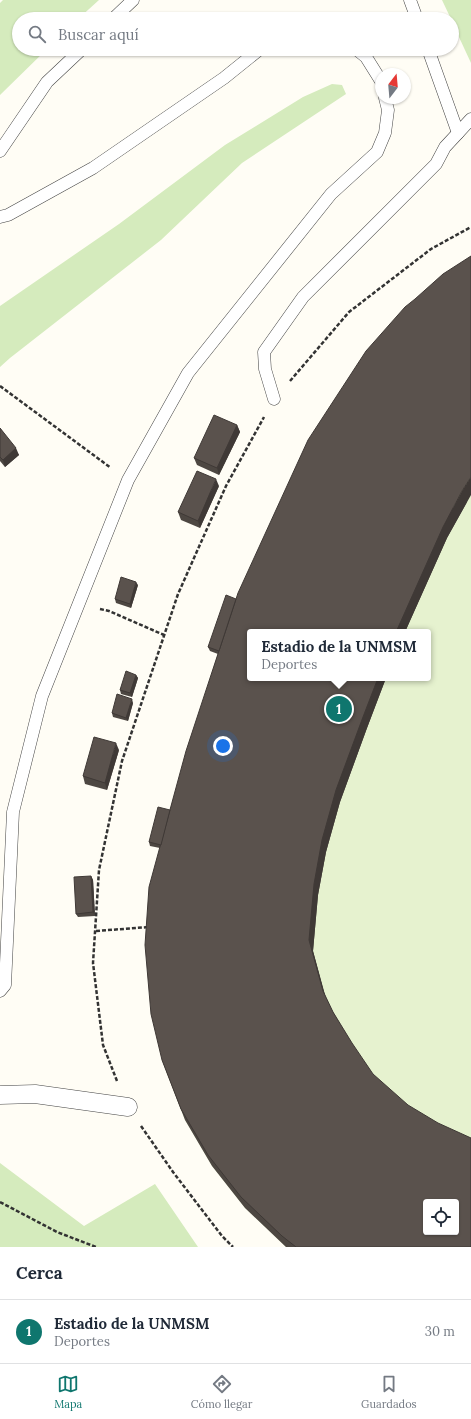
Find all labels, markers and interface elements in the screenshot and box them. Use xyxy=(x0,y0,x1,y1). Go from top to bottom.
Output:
search box xyxy=(12,12,459,56)
icon: search xyxy=(26,23,48,45)
text: Buscar aquí xyxy=(58,25,139,44)
north arrow xyxy=(375,68,411,104)
popup xyxy=(247,629,431,681)
text: Estadio de la UNMSM xyxy=(261,637,417,656)
text: Deportes xyxy=(261,656,317,673)
pin: 1 xyxy=(326,694,352,724)
your location xyxy=(213,736,233,756)
map controls xyxy=(423,1199,459,1235)
button: locate xyxy=(423,1199,459,1235)
text: Cerca xyxy=(16,1262,63,1284)
text: Estadio de la UNMSM xyxy=(54,1314,209,1333)
text: 1 xyxy=(26,1323,32,1340)
text: 30 m xyxy=(425,1323,455,1340)
text: Deportes xyxy=(54,1333,110,1350)
tab: Mapa xyxy=(54,1373,82,1411)
tab: Cómo llegar xyxy=(191,1373,253,1411)
tab: Guardados xyxy=(361,1373,417,1411)

